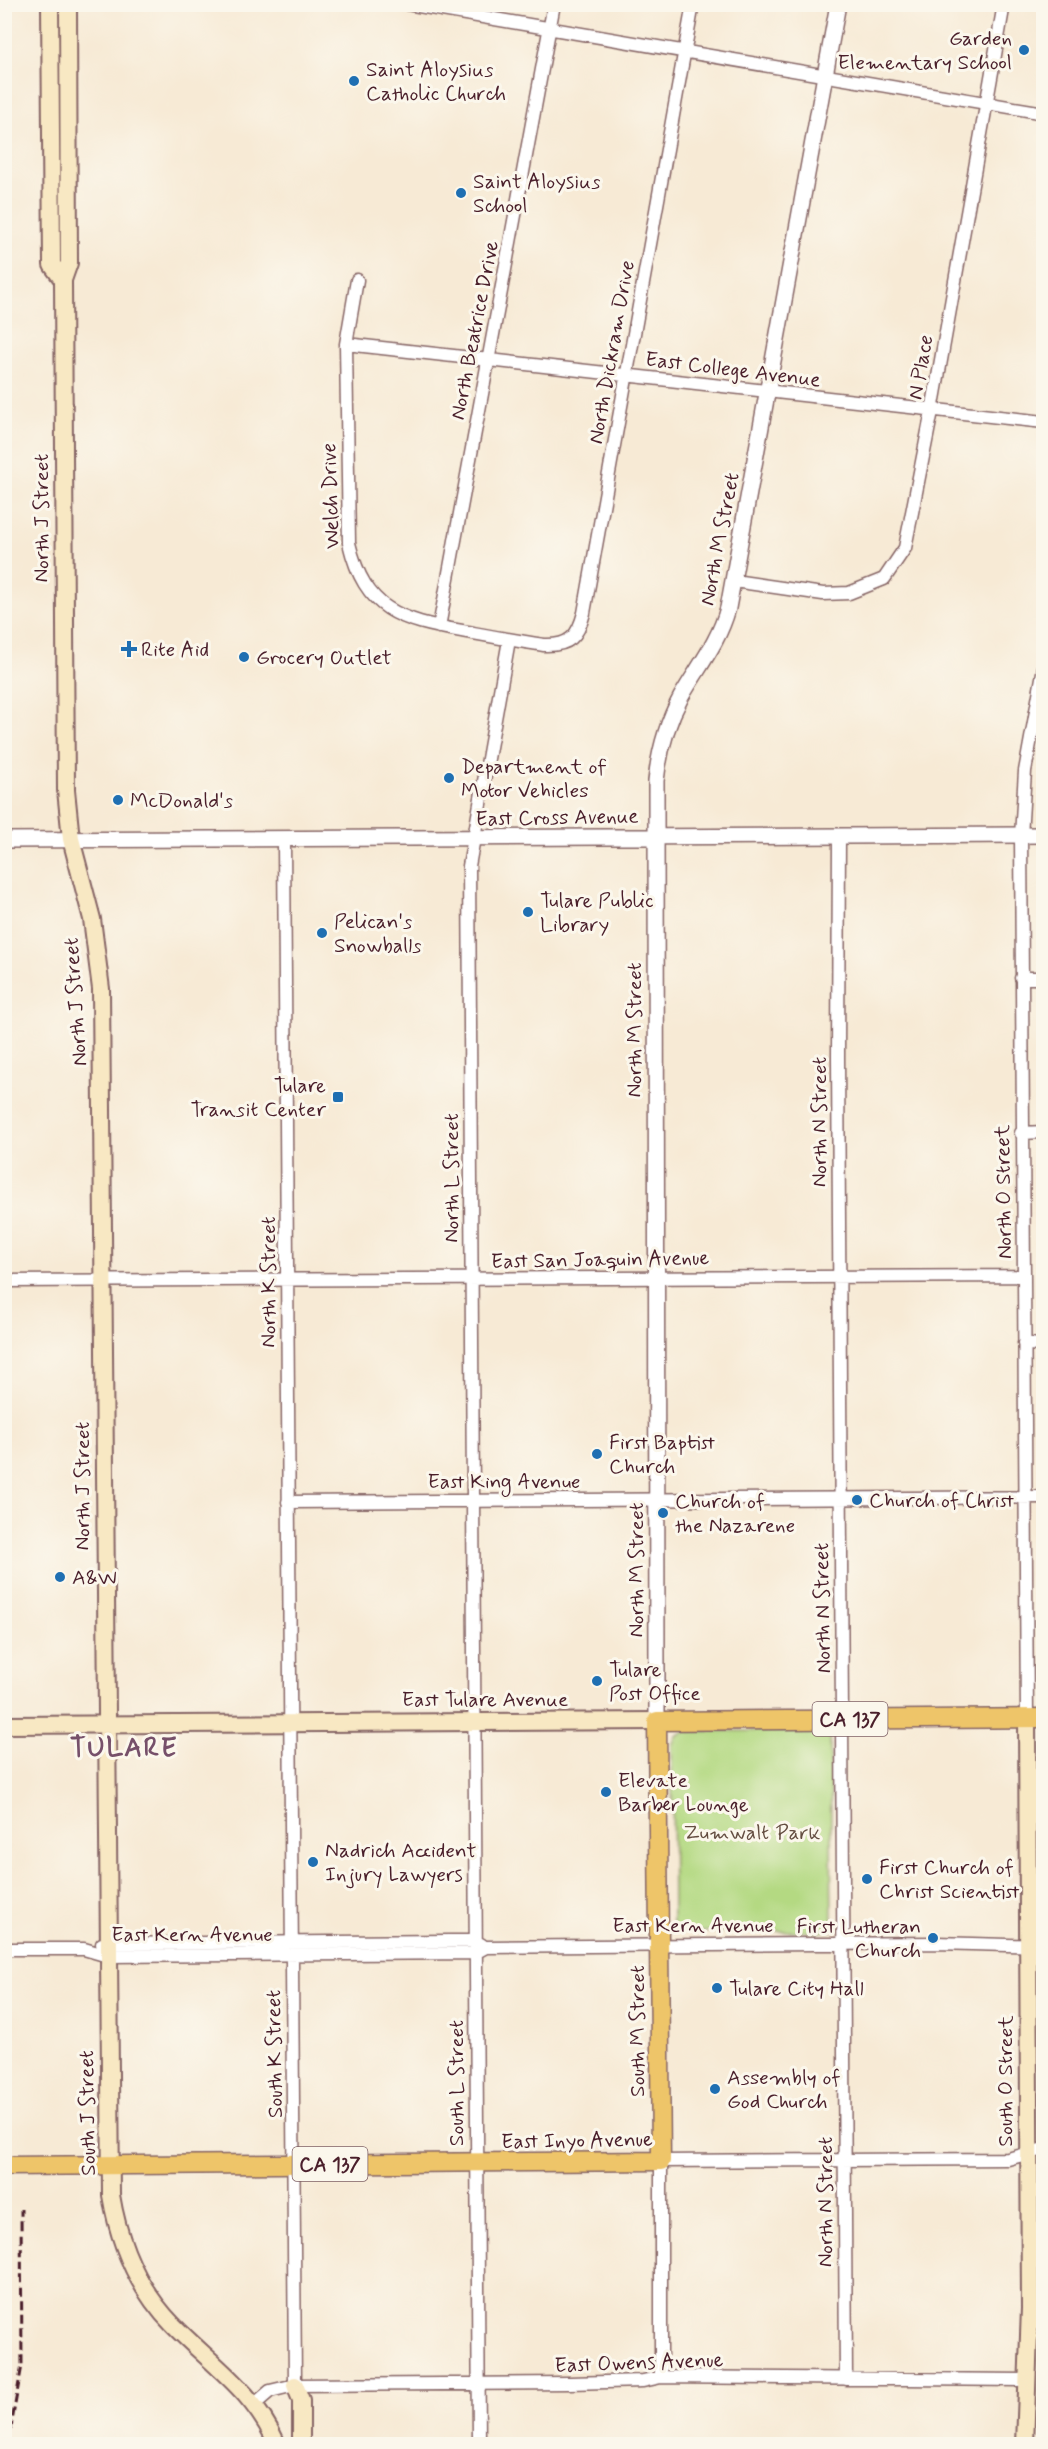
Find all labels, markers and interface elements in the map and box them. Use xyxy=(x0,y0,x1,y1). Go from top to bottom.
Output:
place label: Garden Elementary School xyxy=(837,25,1012,77)
marker: Garden Elementary School xyxy=(1017,43,1031,57)
place label: Saint Aloysius Catholic Church xyxy=(366,56,506,108)
marker: Saint Aloysius Catholic Church xyxy=(347,74,361,88)
place label: Saint Aloysius School xyxy=(473,168,600,220)
marker: Saint Aloysius School xyxy=(454,186,468,200)
street label: North Beatrice Drive xyxy=(444,238,506,422)
street label: North Dickram Drive xyxy=(582,258,642,446)
street label: N Place xyxy=(902,333,940,402)
street label: East College Avenue xyxy=(644,345,822,395)
street label: Welch Drive xyxy=(315,442,347,549)
street label: North J Street xyxy=(28,453,56,582)
street label: North M Street xyxy=(693,470,747,608)
place label: Rite Aid xyxy=(141,636,209,664)
marker: Rite Aid xyxy=(122,642,136,656)
place label: Grocery Outlet xyxy=(256,644,392,672)
marker: Grocery Outlet xyxy=(237,650,251,664)
place label: Department of Motor Vehicles xyxy=(461,753,607,805)
marker: Department of Motor Vehicles xyxy=(442,771,456,785)
place label: McDonald's xyxy=(130,787,233,815)
marker: McDonald's xyxy=(111,793,125,807)
street label: East Cross Avenue xyxy=(475,803,639,833)
place label: Tulare Public Library xyxy=(540,887,654,939)
marker: Tulare Public Library xyxy=(521,905,535,919)
place label: Pelican's Snowballs xyxy=(334,908,422,960)
marker: Pelican's Snowballs xyxy=(315,926,329,940)
street label: North J Street xyxy=(58,937,94,1067)
street label: North M Street xyxy=(621,962,649,1098)
street label: North N Street xyxy=(806,1057,834,1187)
place label: Tulare Transit Center xyxy=(190,1072,326,1124)
marker: Tulare Transit Center xyxy=(331,1090,345,1104)
street label: North L Street xyxy=(438,1113,466,1243)
street label: North O Street xyxy=(989,1124,1019,1259)
street label: North K Street xyxy=(255,1216,283,1348)
street label: East San Joaquin Avenue xyxy=(491,1244,710,1276)
street label: North J Street xyxy=(69,1421,97,1550)
place label: First Baptist Church xyxy=(609,1429,715,1481)
marker: First Baptist Church xyxy=(590,1447,604,1461)
street label: East King Avenue xyxy=(427,1468,581,1497)
place label: Church of Christ xyxy=(869,1487,1014,1515)
place label: Church of the Nazarene xyxy=(675,1488,795,1540)
marker: Church of Christ xyxy=(850,1493,864,1507)
street label: North M Street xyxy=(623,1502,651,1638)
marker: Church of the Nazarene xyxy=(656,1506,670,1520)
street label: North N Street xyxy=(808,1542,838,1673)
place label: A&W xyxy=(72,1564,117,1592)
marker: A&W xyxy=(53,1570,67,1584)
place label: Tulare Post Office xyxy=(609,1656,701,1708)
marker: Tulare Post Office xyxy=(590,1674,604,1688)
street label: East Tulare Avenue xyxy=(402,1686,568,1714)
road number: CA 137 xyxy=(812,1702,888,1736)
district label: TULARE xyxy=(70,1731,178,1766)
place label: Elevate Barber Lounge xyxy=(618,1767,749,1819)
marker: Elevate Barber Lounge xyxy=(599,1785,613,1799)
park label: Zumwalt Park xyxy=(684,1819,820,1847)
place label: Nadrich Accident Injury Lawyers xyxy=(325,1837,477,1889)
place label: First Church of Christ Scientist xyxy=(879,1854,1020,1906)
marker: Nadrich Accident Injury Lawyers xyxy=(306,1855,320,1869)
marker: First Church of Christ Scientist xyxy=(860,1872,874,1886)
street label: East Kern Avenue xyxy=(612,1912,774,1940)
place label: First Lutheran Church xyxy=(796,1913,921,1965)
street label: East Kern Avenue xyxy=(111,1921,273,1949)
marker: First Lutheran Church xyxy=(926,1931,940,1945)
street label: South M Street xyxy=(624,1965,652,2097)
place label: Tulare City Hall xyxy=(729,1975,864,2003)
marker: Tulare City Hall xyxy=(710,1981,724,1995)
street label: South K Street xyxy=(260,1989,290,2118)
street label: South O Street xyxy=(992,2015,1020,2147)
street label: South L Street xyxy=(443,2020,471,2146)
street label: South J Street xyxy=(73,2050,103,2176)
place label: Assembly of God Church xyxy=(727,2064,840,2116)
marker: Assembly of God Church xyxy=(708,2082,722,2096)
street label: East Inyo Avenue xyxy=(501,2126,653,2156)
street label: North N Street xyxy=(812,2137,840,2267)
road number: CA 137 xyxy=(292,2147,368,2181)
street label: East Owens Avenue xyxy=(554,2346,724,2380)

